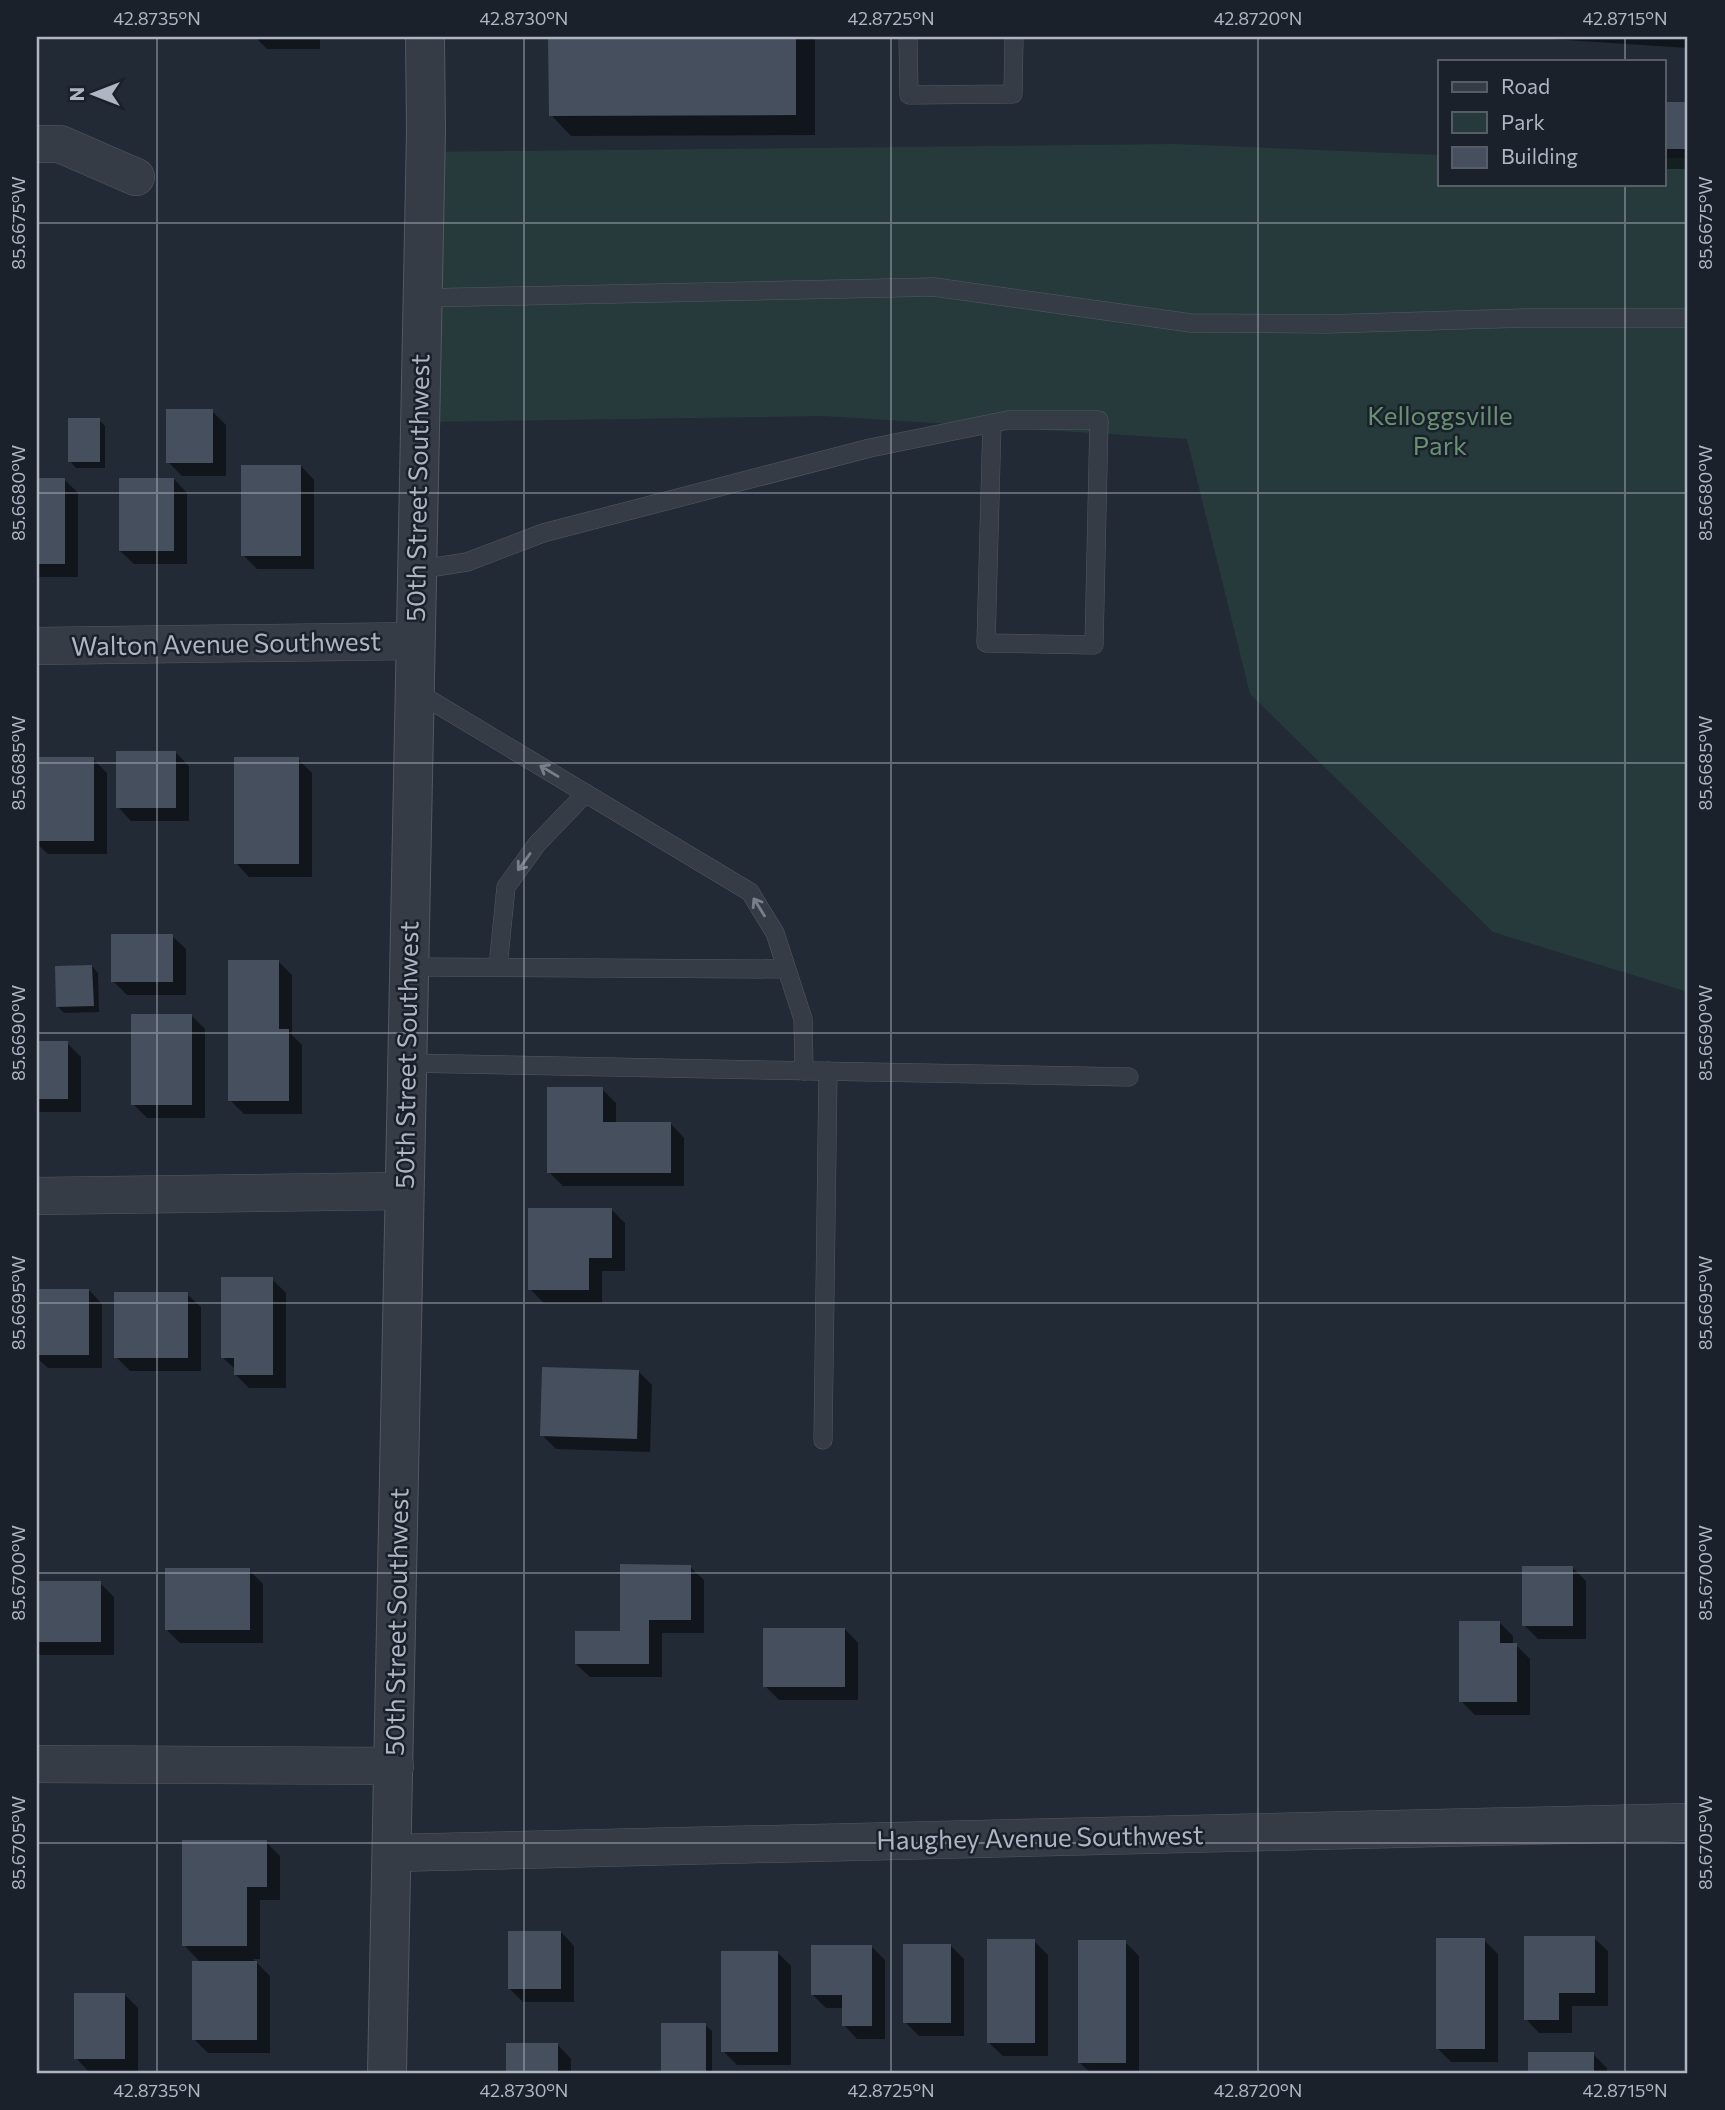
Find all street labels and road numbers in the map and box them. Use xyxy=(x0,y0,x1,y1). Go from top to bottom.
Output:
street label: 50th Street Southwest xyxy=(399,354,434,622)
street label: Walton Avenue Southwest xyxy=(71,624,381,661)
street label: 50th Street Southwest xyxy=(388,921,423,1189)
street label: 50th Street Southwest xyxy=(378,1488,413,1756)
street label: Haughey Avenue Southwest xyxy=(876,1818,1204,1855)

